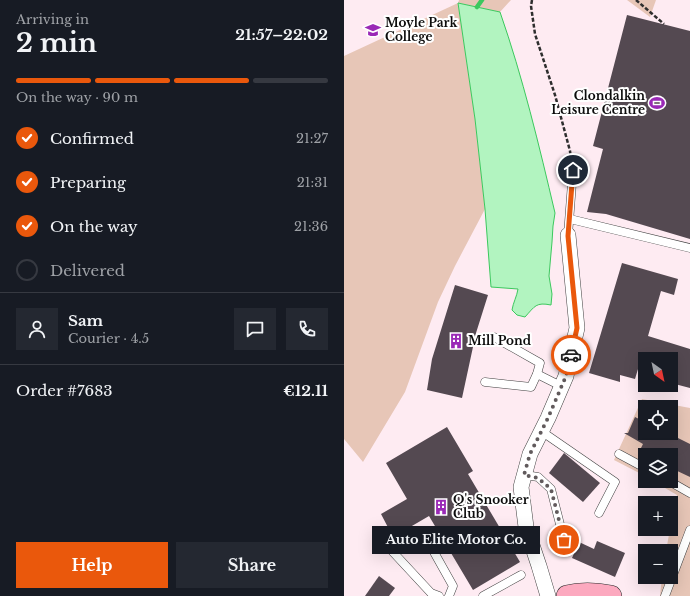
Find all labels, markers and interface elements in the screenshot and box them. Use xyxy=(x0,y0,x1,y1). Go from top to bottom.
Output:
text: Arriving in xyxy=(16,11,89,28)
place label: Moyle Park College xyxy=(385,15,459,44)
school or university icon: Moyle Park College xyxy=(364,21,382,39)
text: 21:57–22:02 xyxy=(235,25,328,44)
text: 2 min xyxy=(16,27,97,59)
place label: Clondalkin Leisure Centre xyxy=(551,88,645,117)
text: On the way · 90 m xyxy=(16,89,138,106)
sports icon: Clondalkin Leisure Centre xyxy=(648,94,666,112)
icon: check xyxy=(16,127,38,149)
text: Confirmed xyxy=(50,129,134,148)
text: 21:27 xyxy=(296,130,328,147)
pin xyxy=(556,153,590,187)
icon: home xyxy=(562,159,584,181)
icon: check xyxy=(16,171,38,193)
text: Preparing xyxy=(50,173,126,192)
text: 21:31 xyxy=(297,174,328,191)
icon: check xyxy=(16,215,38,237)
text: On the way xyxy=(50,217,138,236)
text: 21:36 xyxy=(294,218,328,235)
text: Delivered xyxy=(50,261,125,280)
button: person xyxy=(16,308,58,350)
button: chat xyxy=(234,308,276,350)
button: phone xyxy=(286,308,328,350)
text: Sam xyxy=(68,311,103,330)
text: Courier · 4.5 xyxy=(68,330,149,347)
building icon: Mill Pond xyxy=(447,332,465,350)
place label: Mill Pond xyxy=(468,333,532,348)
courier xyxy=(551,335,591,375)
icon: car xyxy=(560,344,582,366)
north arrow xyxy=(638,352,678,392)
map controls xyxy=(638,352,678,584)
text: Order #7683 xyxy=(16,381,112,400)
text: €12.11 xyxy=(283,381,328,400)
button: locate xyxy=(638,400,678,440)
button: layers xyxy=(638,448,678,488)
place label: Q's Snooker Club xyxy=(453,492,529,521)
button: + xyxy=(638,496,678,536)
building icon: Q's Snooker Club xyxy=(432,498,450,516)
pin xyxy=(547,523,581,557)
callout: Auto Elite Motor Co. xyxy=(372,526,540,554)
icon: bag xyxy=(553,529,575,551)
text: Auto Elite Motor Co. xyxy=(386,531,526,548)
button: Help xyxy=(16,542,168,588)
button: Share xyxy=(176,542,328,588)
button: − xyxy=(638,544,678,584)

